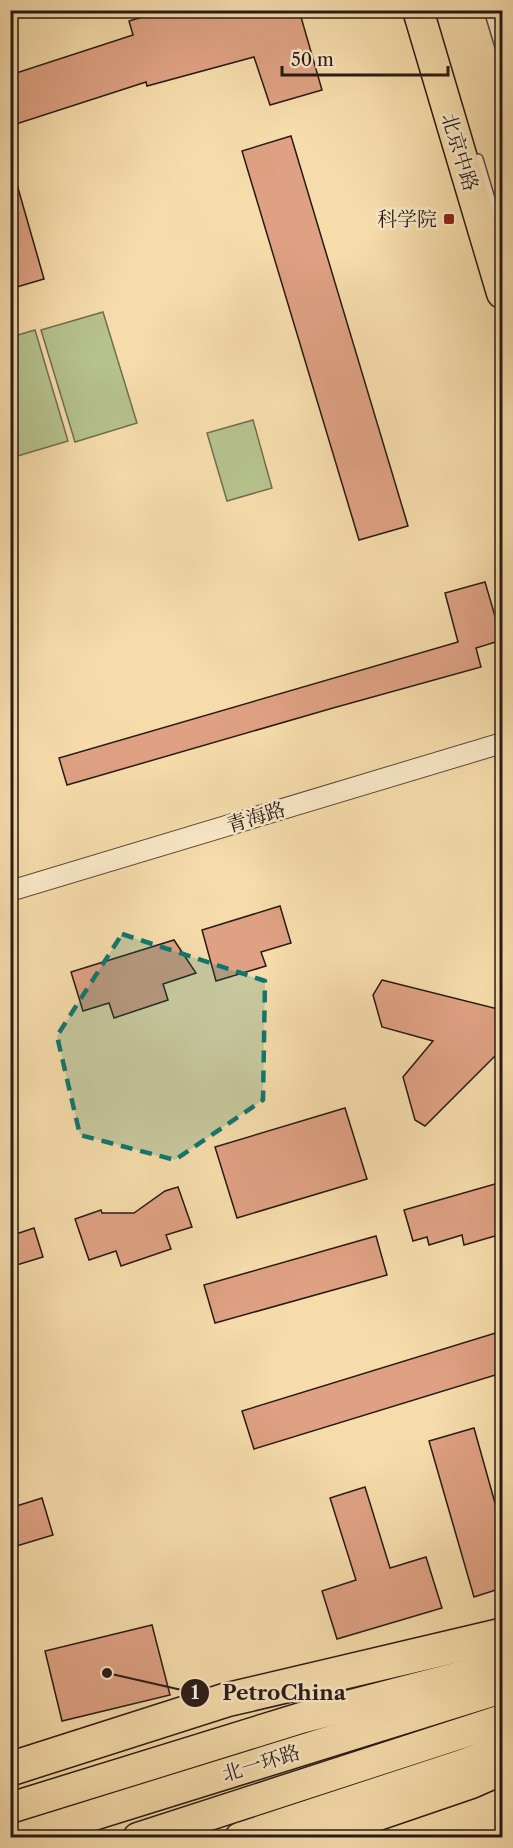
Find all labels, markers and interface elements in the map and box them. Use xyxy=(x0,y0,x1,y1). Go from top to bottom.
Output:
scale bar xyxy=(282,39,448,77)
text: 50 m xyxy=(291,49,334,71)
street label: 北京中路 xyxy=(437,110,483,194)
place label: 科学院 xyxy=(377,207,437,231)
marker: 科学院 xyxy=(442,212,456,226)
street label: 青海路 xyxy=(224,797,288,837)
callout: PetroChina xyxy=(180,1674,358,1713)
text: PetroChina xyxy=(222,1680,347,1705)
text: 1 xyxy=(191,1682,199,1704)
street label: 北一环路 xyxy=(219,1740,303,1786)

